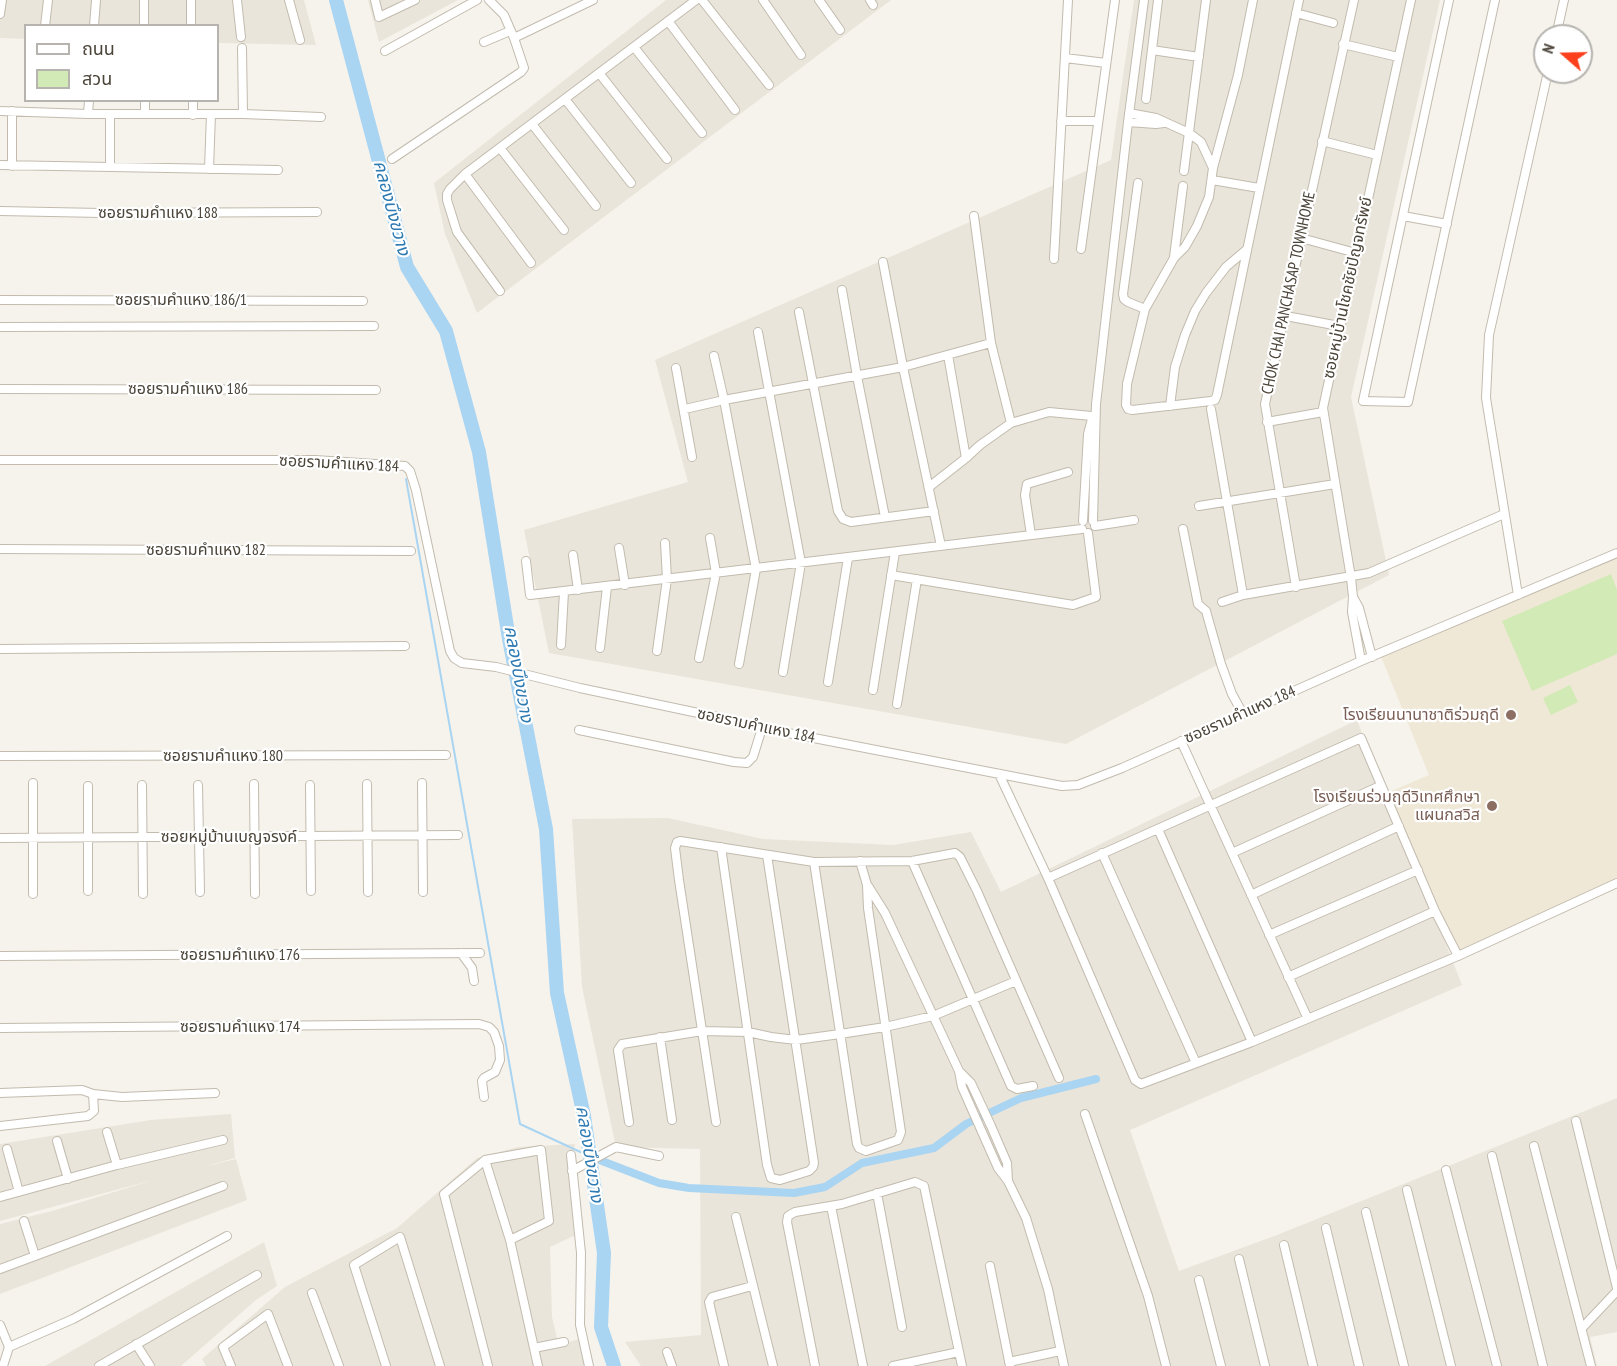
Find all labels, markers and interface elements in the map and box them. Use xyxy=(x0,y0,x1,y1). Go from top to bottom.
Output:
legend xyxy=(24,24,219,102)
north arrow xyxy=(1533,24,1593,84)
text: ถนน xyxy=(82,37,115,60)
text: N xyxy=(1537,41,1559,56)
text: สวน xyxy=(82,67,112,90)
water label: คลองบึงขวาง xyxy=(368,158,414,258)
street label: CHOK CHAI PANCHASAP TOWNHOME xyxy=(1258,190,1320,396)
street label: ซอยหมู่บ้านโชคชัยปัญจทรัพย์ xyxy=(1319,195,1377,381)
street label: ซอยรามคำแหง 188 xyxy=(98,203,218,223)
street label: ซอยรามคำแหง 186/1 xyxy=(115,290,247,310)
street label: ซอยรามคำแหง 186 xyxy=(128,379,248,399)
street label: ซอยรามคำแหง 184 xyxy=(279,451,399,477)
street label: ซอยรามคำแหง 182 xyxy=(146,540,266,560)
water label: คลองบึงขวาง xyxy=(499,624,537,724)
street label: ซอยรามคำแหง 184 xyxy=(1181,682,1299,748)
street label: ซอยรามคำแหง 184 xyxy=(695,704,817,748)
place label: โรงเรียนนานาชาติร่วมฤดี xyxy=(1343,705,1499,725)
marker: โรงเรียนนานาชาติร่วมฤดี xyxy=(1504,708,1518,722)
street label: ซอยรามคำแหง 180 xyxy=(163,746,283,766)
place label: โรงเรียนร่วมฤดีวิเทศศึกษา แผนกสวิส xyxy=(1313,787,1480,825)
marker: โรงเรียนร่วมฤดีวิเทศศึกษา แผนกสวิส xyxy=(1485,799,1499,813)
street label: ซอยหมู่บ้านเบญจรงค์ xyxy=(161,827,297,847)
street label: ซอยรามคำแหง 176 xyxy=(180,945,300,965)
street label: ซอยรามคำแหง 174 xyxy=(180,1017,300,1037)
water label: คลองบึงขวาง xyxy=(571,1104,607,1204)

